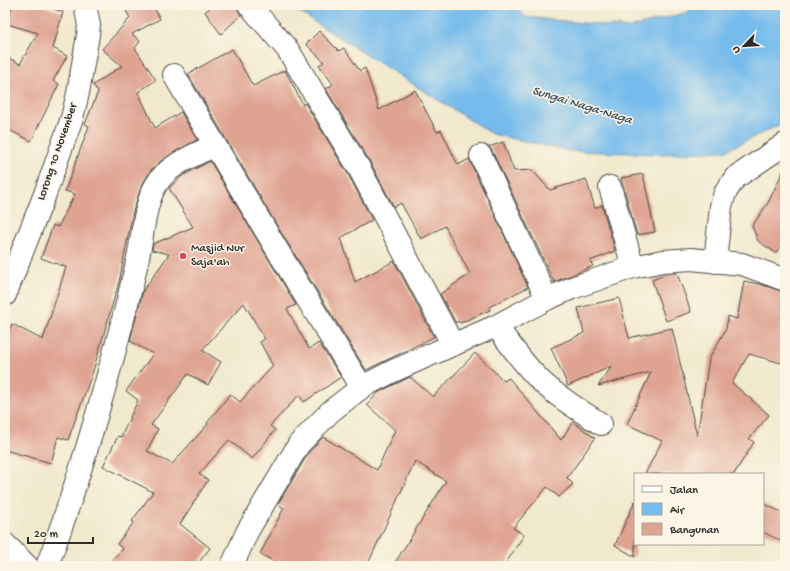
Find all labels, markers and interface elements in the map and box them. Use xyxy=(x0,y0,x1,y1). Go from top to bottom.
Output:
north arrow xyxy=(724,26,764,66)
text: U xyxy=(730,43,744,55)
water label: Sungai Naga-Naga xyxy=(530,84,634,129)
street label: Lorong 10 November xyxy=(35,100,82,202)
place label: Masjid Nur Saja'ah xyxy=(191,242,246,270)
marker: Masjid Nur Saja'ah xyxy=(178,251,188,261)
legend xyxy=(634,473,764,545)
text: Jalan xyxy=(670,484,698,498)
text: Air xyxy=(670,504,686,518)
scale bar xyxy=(28,519,93,545)
text: Bangunan xyxy=(669,524,719,538)
text: 20 m xyxy=(34,528,59,542)

